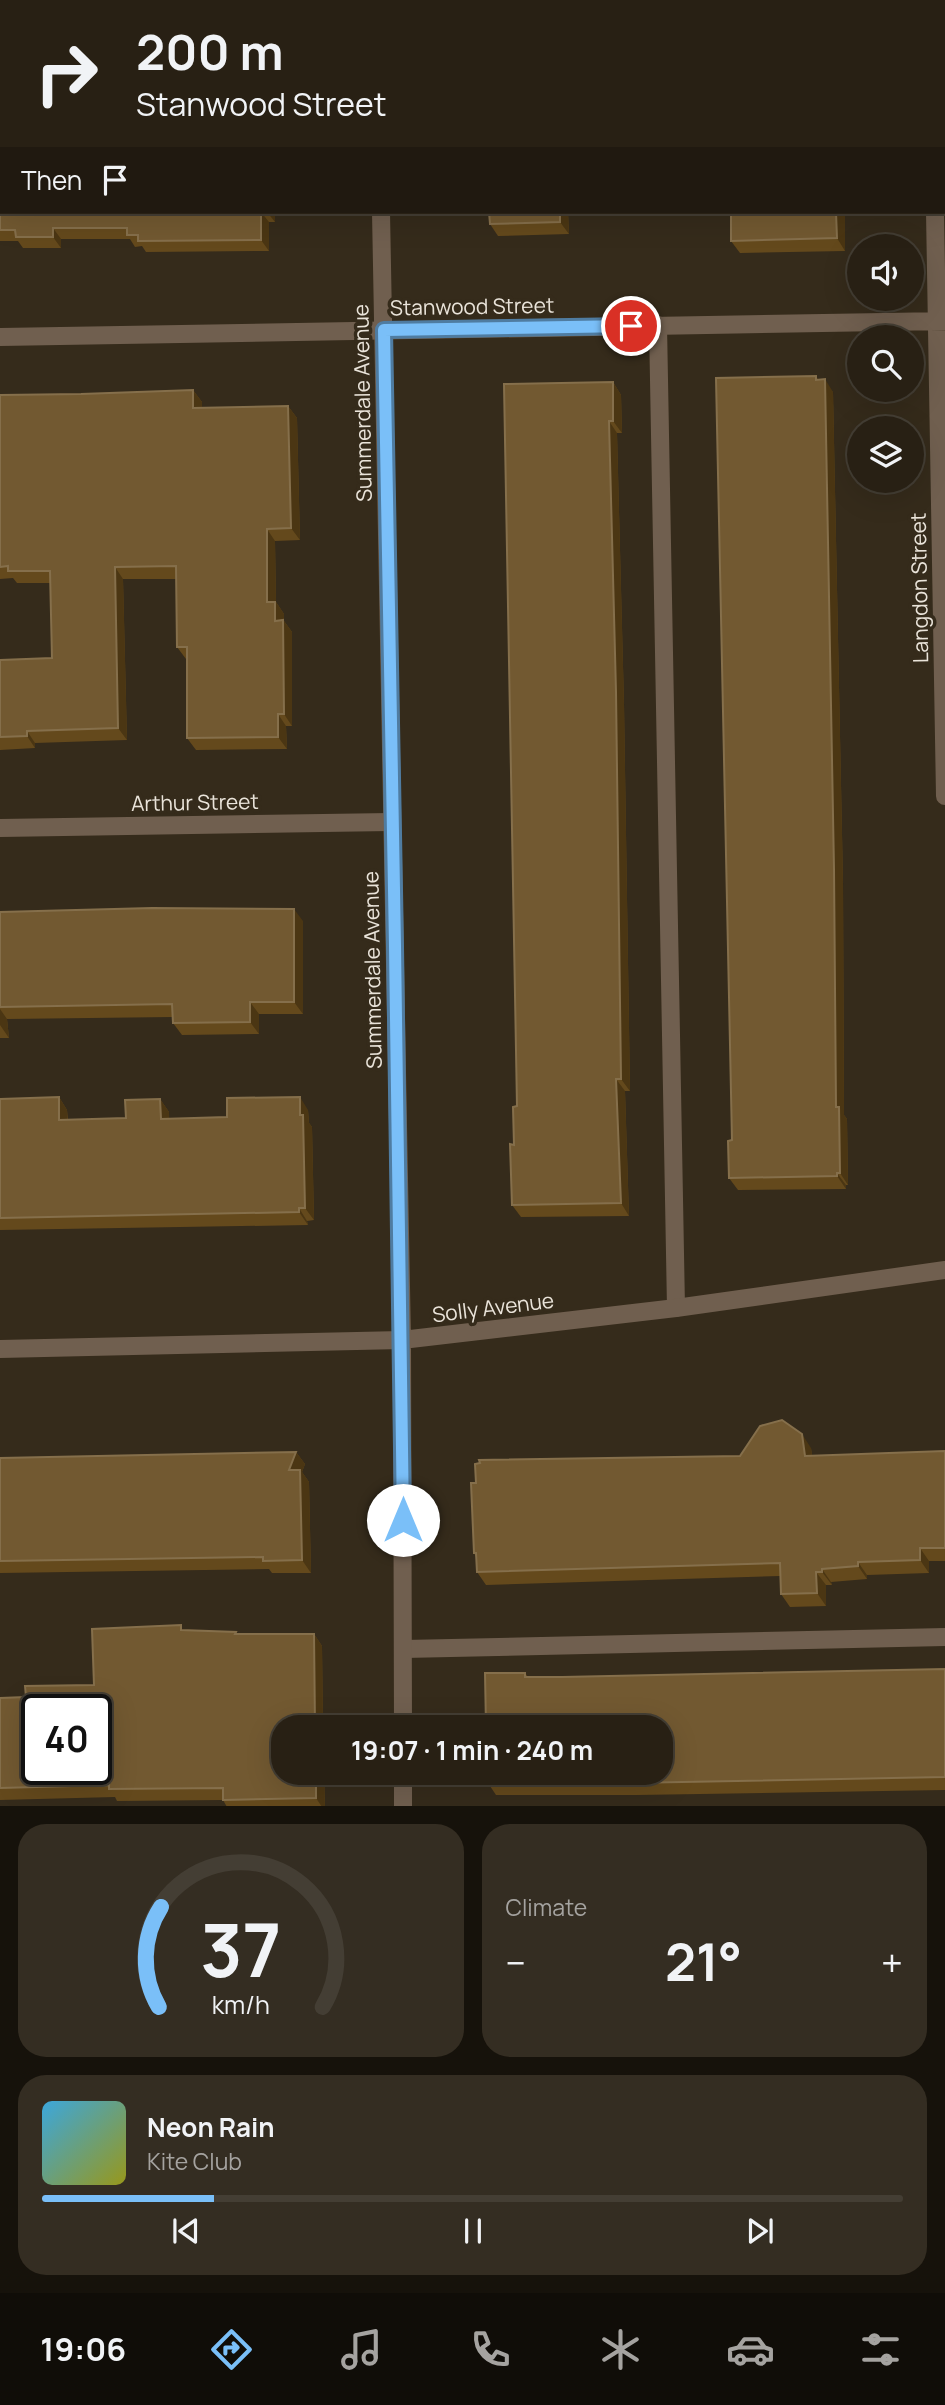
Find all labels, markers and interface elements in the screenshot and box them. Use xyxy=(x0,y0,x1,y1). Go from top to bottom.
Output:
text: 200 m xyxy=(136,18,284,85)
icon: right xyxy=(21,28,112,119)
text: Stanwood Street xyxy=(136,82,386,126)
icon: arrive xyxy=(96,161,134,199)
text: Then xyxy=(21,162,82,198)
map controls xyxy=(847,234,924,493)
button: sound xyxy=(847,234,924,311)
street label: Stanwood Street xyxy=(390,291,554,321)
pin xyxy=(601,296,661,356)
street label: Summerdale Avenue xyxy=(346,304,378,502)
icon: arrive xyxy=(612,307,650,345)
button: search xyxy=(847,325,924,402)
button: layers xyxy=(847,416,924,493)
street label: Langdon Street xyxy=(904,513,934,663)
street label: Arthur Street xyxy=(131,787,259,817)
street label: Summerdale Avenue xyxy=(356,871,388,1069)
street label: Solly Avenue xyxy=(431,1286,555,1328)
position arrow xyxy=(366,1483,440,1557)
speed limit sign: 40 xyxy=(21,1694,112,1785)
text: 19:07 · 1 min · 240 m xyxy=(351,1732,593,1768)
text: Climate xyxy=(506,1891,587,1923)
text: 37 xyxy=(200,1899,281,1999)
text: 21° xyxy=(665,1926,742,1997)
text: − xyxy=(506,1936,526,1988)
text: + xyxy=(881,1936,903,1988)
text: km/h xyxy=(212,1986,270,2021)
text: Neon Rain xyxy=(147,2109,275,2145)
text: Kite Club xyxy=(147,2145,242,2177)
icon: previous xyxy=(167,2212,205,2250)
icon: pause xyxy=(454,2212,492,2250)
icon: next xyxy=(741,2212,779,2250)
icon: directions xyxy=(207,2325,256,2374)
icon: music xyxy=(337,2325,386,2374)
icon: phone xyxy=(466,2325,515,2374)
icon: climate xyxy=(596,2325,645,2374)
icon: car xyxy=(726,2325,775,2374)
icon: filters xyxy=(856,2325,905,2374)
text: 19:06 xyxy=(40,2327,126,2371)

